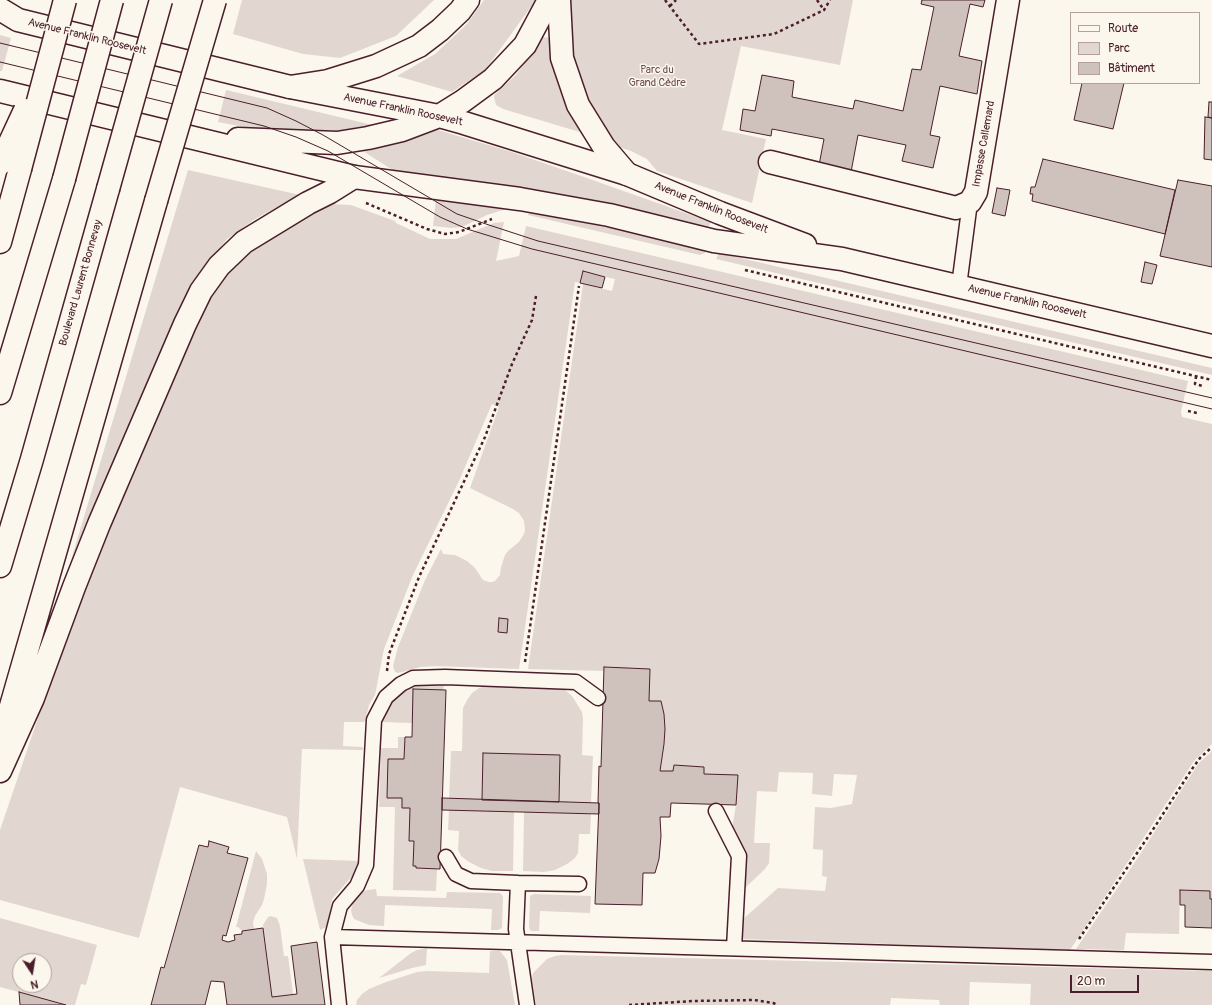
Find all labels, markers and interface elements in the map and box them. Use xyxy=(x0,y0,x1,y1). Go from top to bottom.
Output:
legend xyxy=(1070,12,1200,84)
street label: Avenue Franklin Roosevelt xyxy=(27,16,147,58)
text: Route xyxy=(1108,21,1138,36)
text: Parc xyxy=(1108,41,1130,56)
text: Bâtiment xyxy=(1108,61,1155,76)
park label: Parc du Grand Cèdre xyxy=(628,63,686,89)
street label: Avenue Franklin Roosevelt xyxy=(342,91,464,129)
street label: Impasse Callemard xyxy=(970,100,998,188)
street label: Avenue Franklin Roosevelt xyxy=(652,179,770,237)
street label: Boulevard Laurent Bonnevay xyxy=(57,219,105,347)
street label: Avenue Franklin Roosevelt xyxy=(966,282,1088,322)
north arrow xyxy=(12,953,52,993)
scale bar xyxy=(1072,967,1141,993)
text: 20 m xyxy=(1077,974,1105,989)
text: N xyxy=(29,977,39,991)

